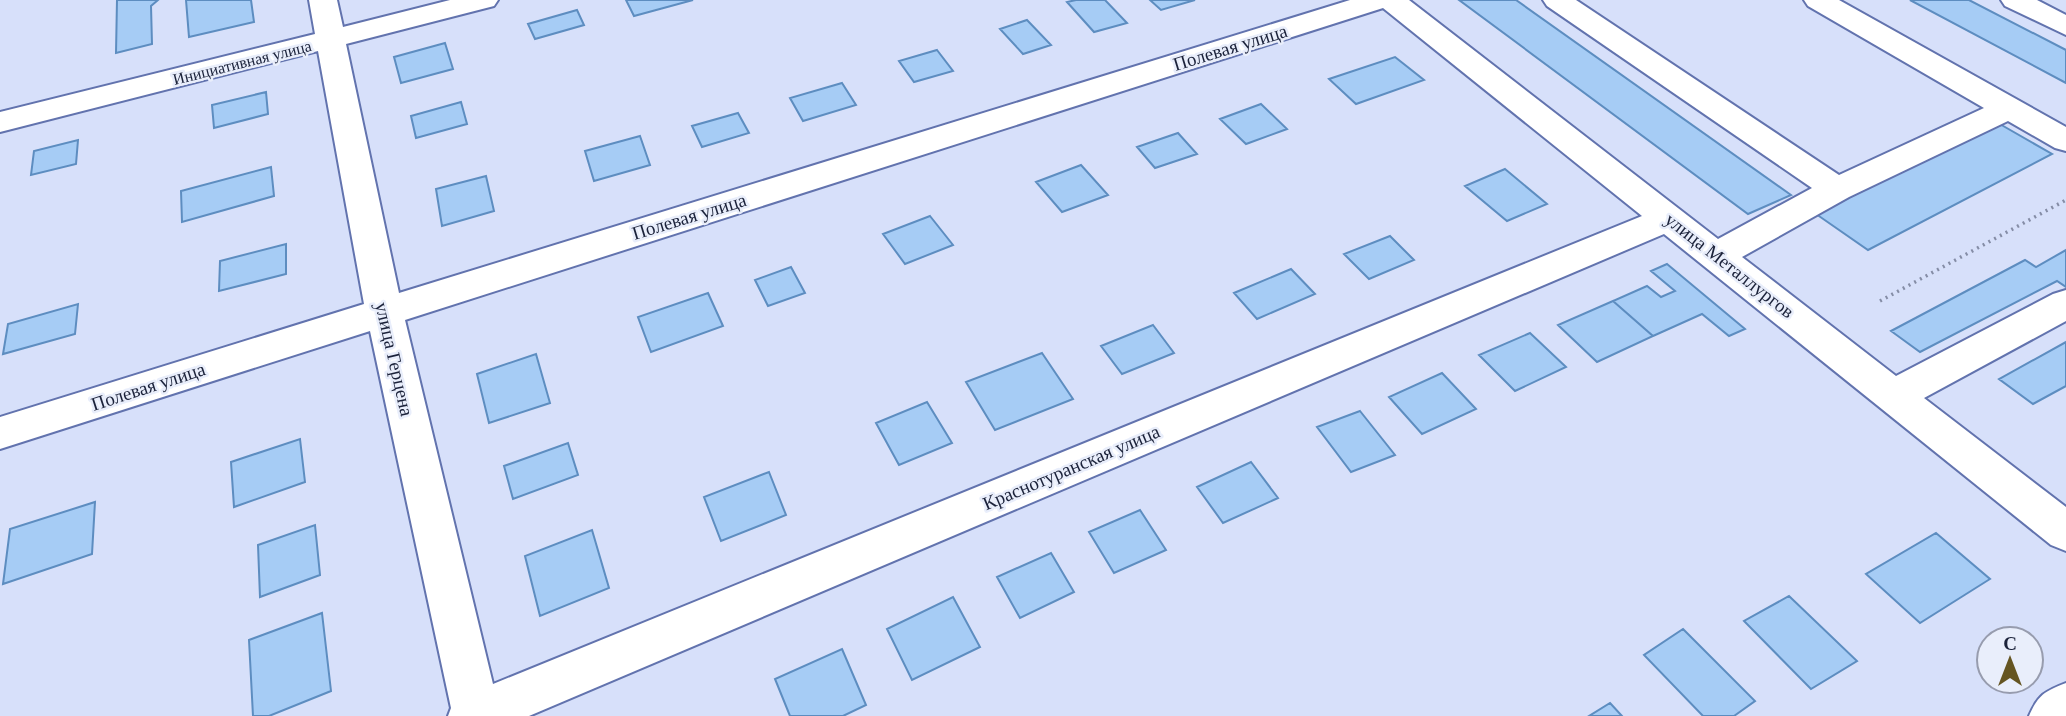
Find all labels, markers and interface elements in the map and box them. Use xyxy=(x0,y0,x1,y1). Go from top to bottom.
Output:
street label: Полевая улица xyxy=(1170,20,1290,75)
street label: Инициативная улица xyxy=(171,37,313,89)
street label: Полевая улица xyxy=(629,189,749,244)
street label: улица Металлургов xyxy=(1661,209,1798,322)
street label: улица Герцена xyxy=(371,300,418,419)
street label: Полевая улица xyxy=(89,358,208,415)
street label: Краснотуранская улица xyxy=(979,420,1163,514)
north arrow xyxy=(1975,625,2045,695)
text: С xyxy=(2003,633,2017,654)

